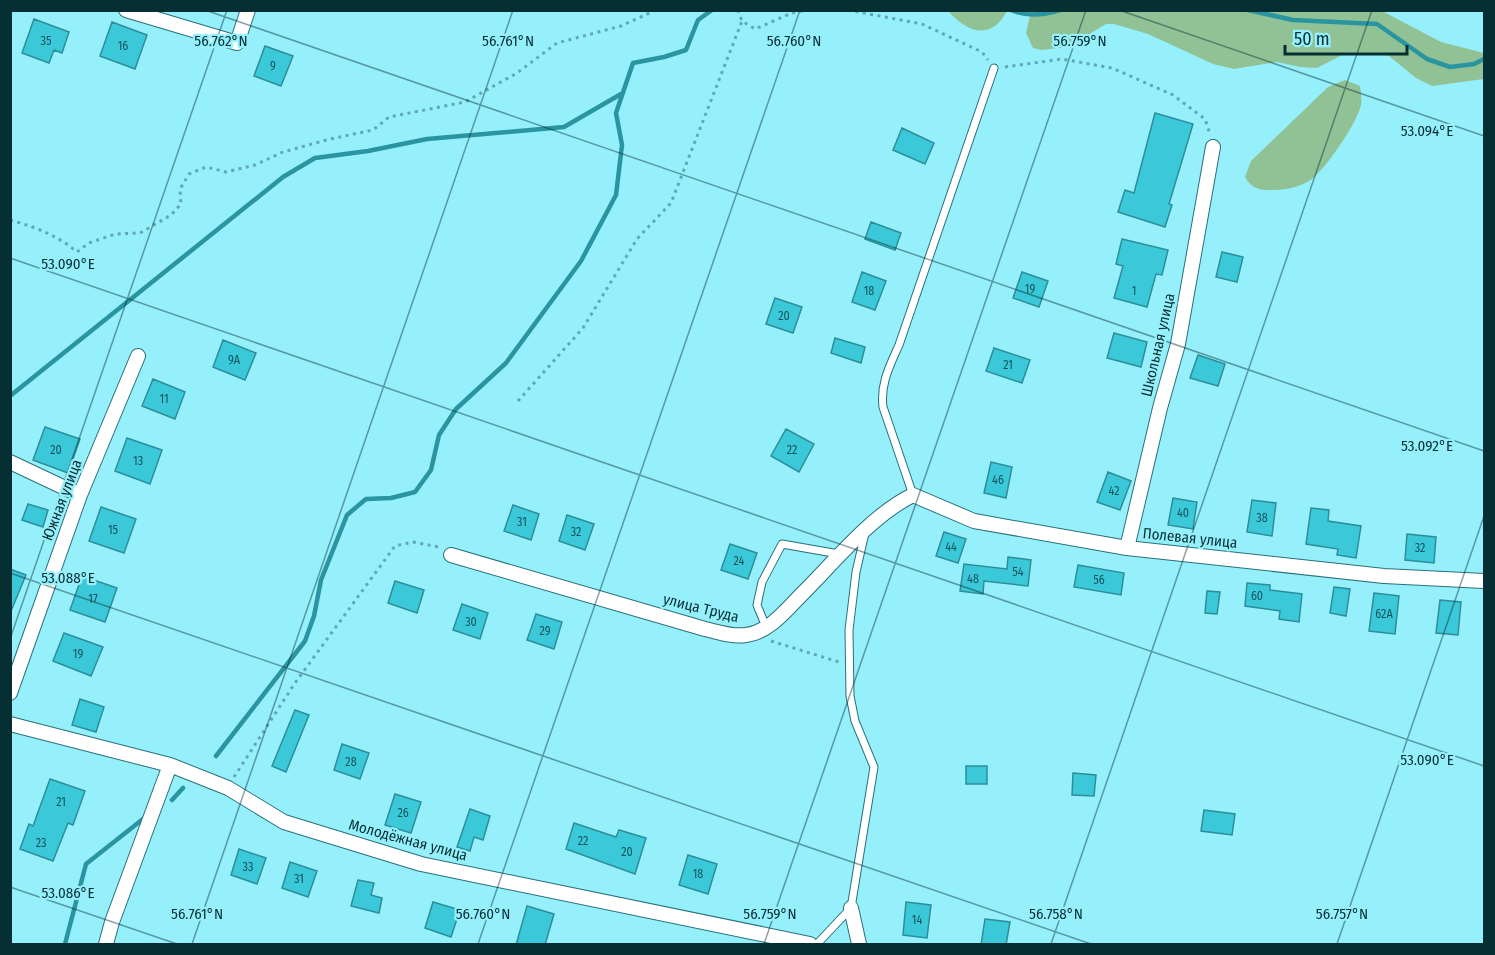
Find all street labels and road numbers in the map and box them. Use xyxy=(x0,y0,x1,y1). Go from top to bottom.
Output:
street label: Школьная улица xyxy=(1137,292,1179,398)
street label: Южная улица xyxy=(38,457,86,543)
street label: Полевая улица xyxy=(1142,524,1238,552)
street label: улица Труда xyxy=(661,590,741,626)
street label: Молодёжная улица xyxy=(347,815,469,865)

